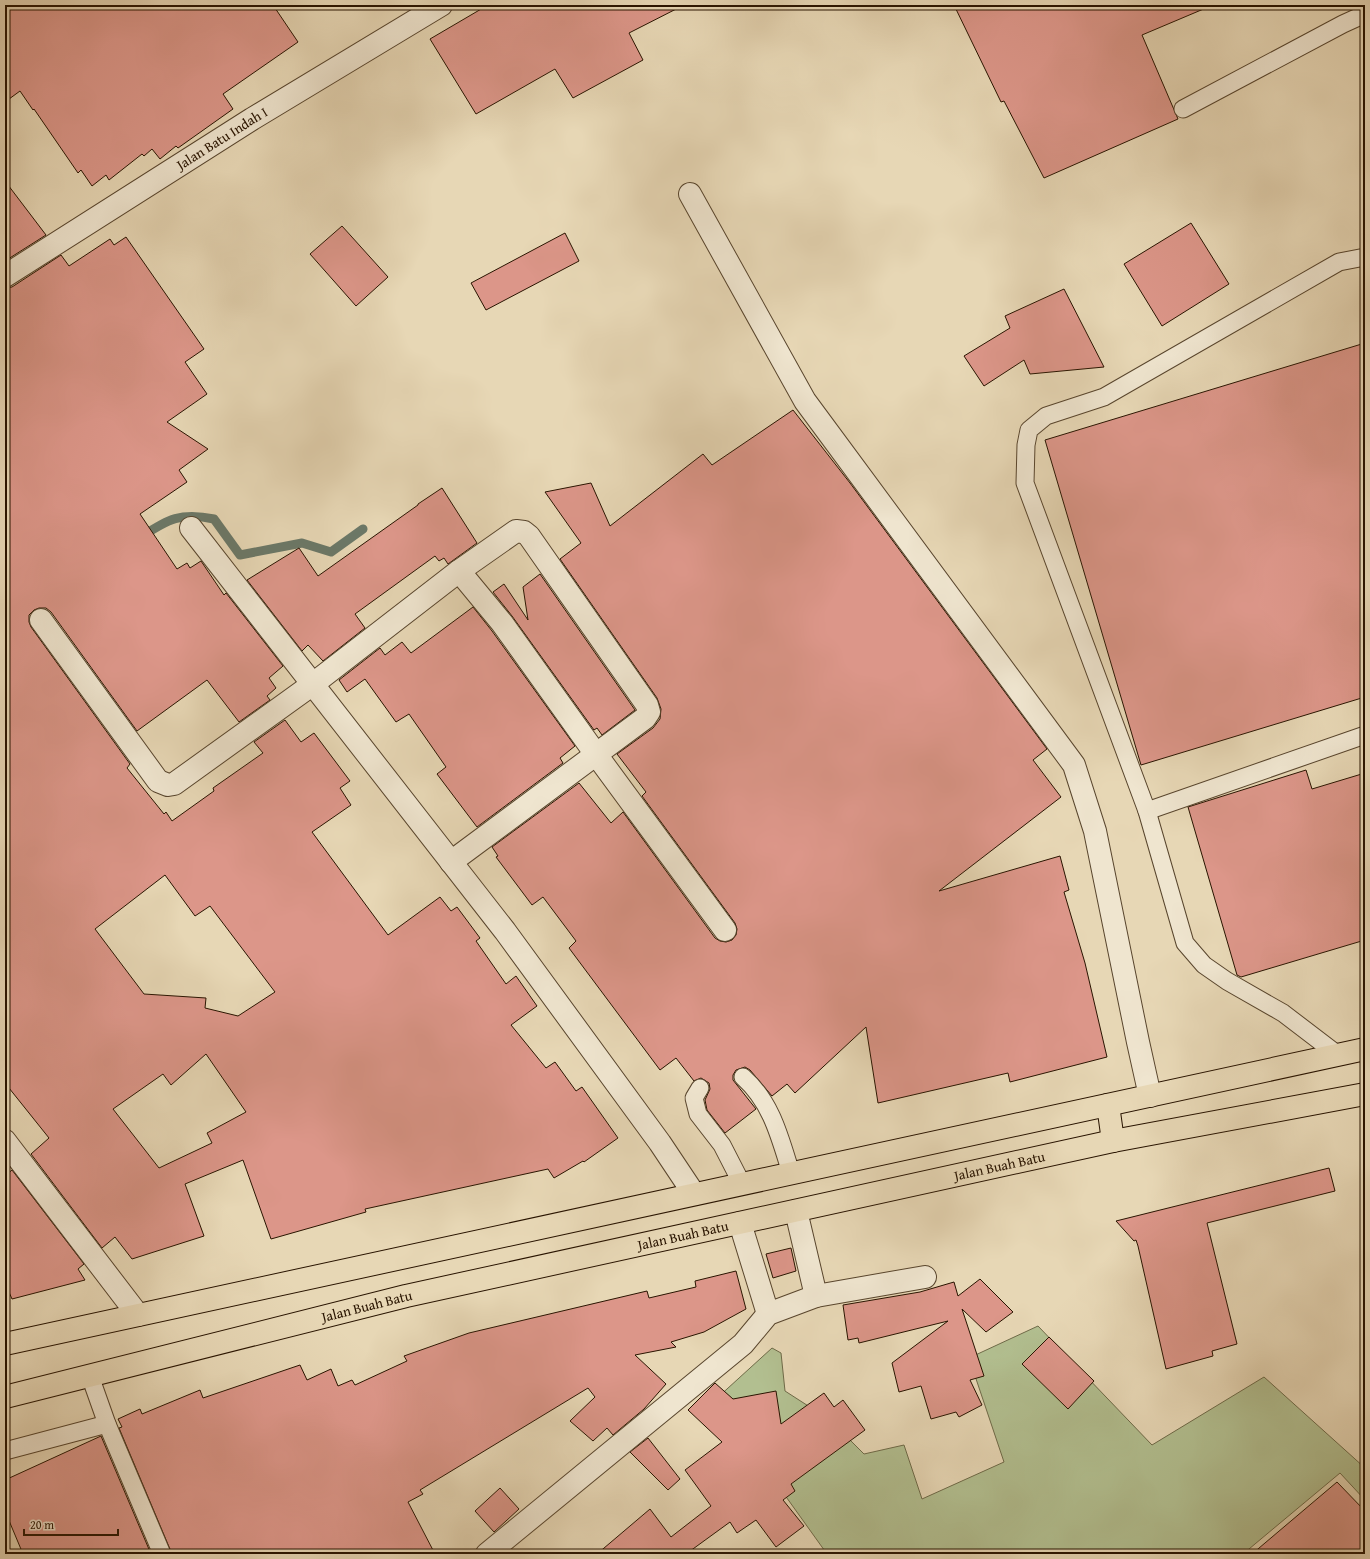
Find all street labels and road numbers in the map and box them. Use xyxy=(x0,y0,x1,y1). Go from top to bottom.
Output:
street label: Jalan Batu Indah I xyxy=(171,102,271,176)
street label: Jalan Buah Batu xyxy=(950,1146,1047,1186)
street label: Jalan Buah Batu xyxy=(633,1216,731,1255)
street label: Jalan Buah Batu xyxy=(317,1285,414,1327)

